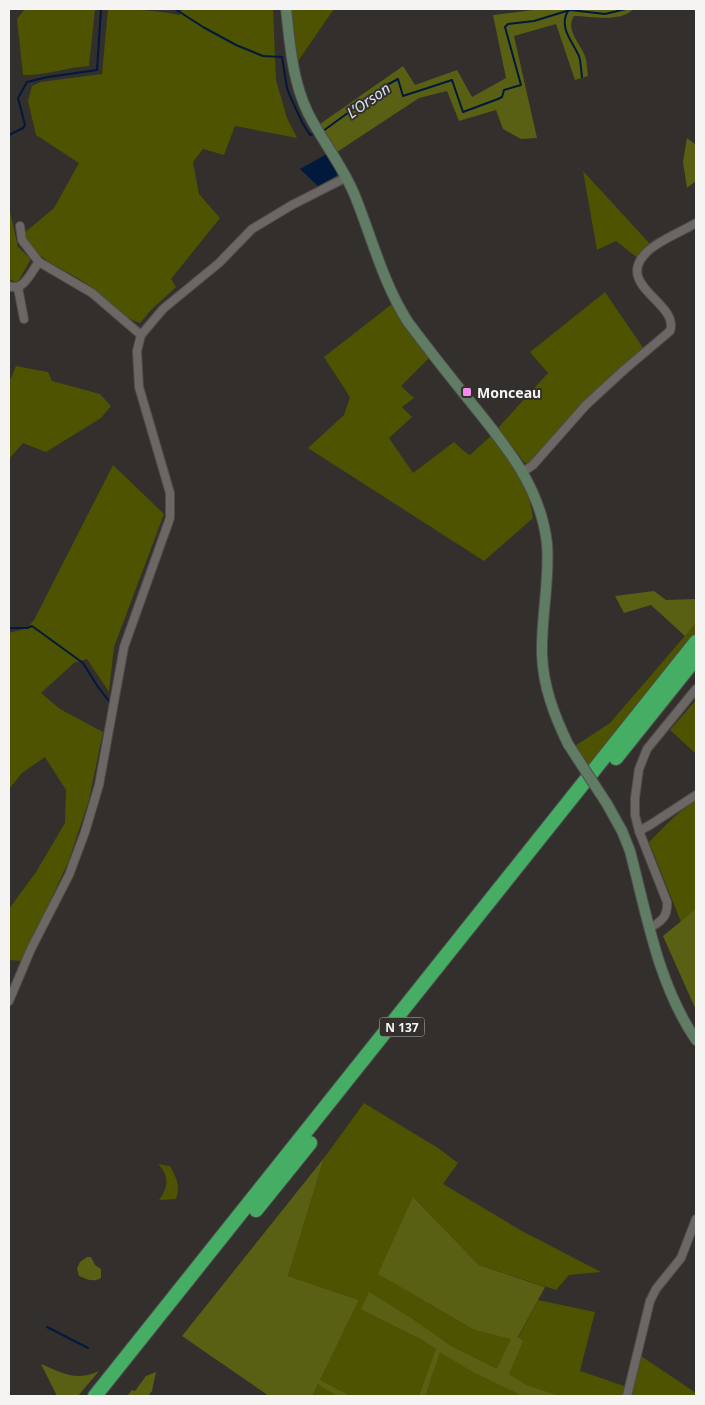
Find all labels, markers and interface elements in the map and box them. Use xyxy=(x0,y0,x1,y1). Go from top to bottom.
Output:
water label: L’Orson xyxy=(342,78,394,122)
place label: Monceau xyxy=(477,383,541,402)
marker: Monceau xyxy=(461,386,473,398)
road number: N 137 xyxy=(380,1018,424,1036)

